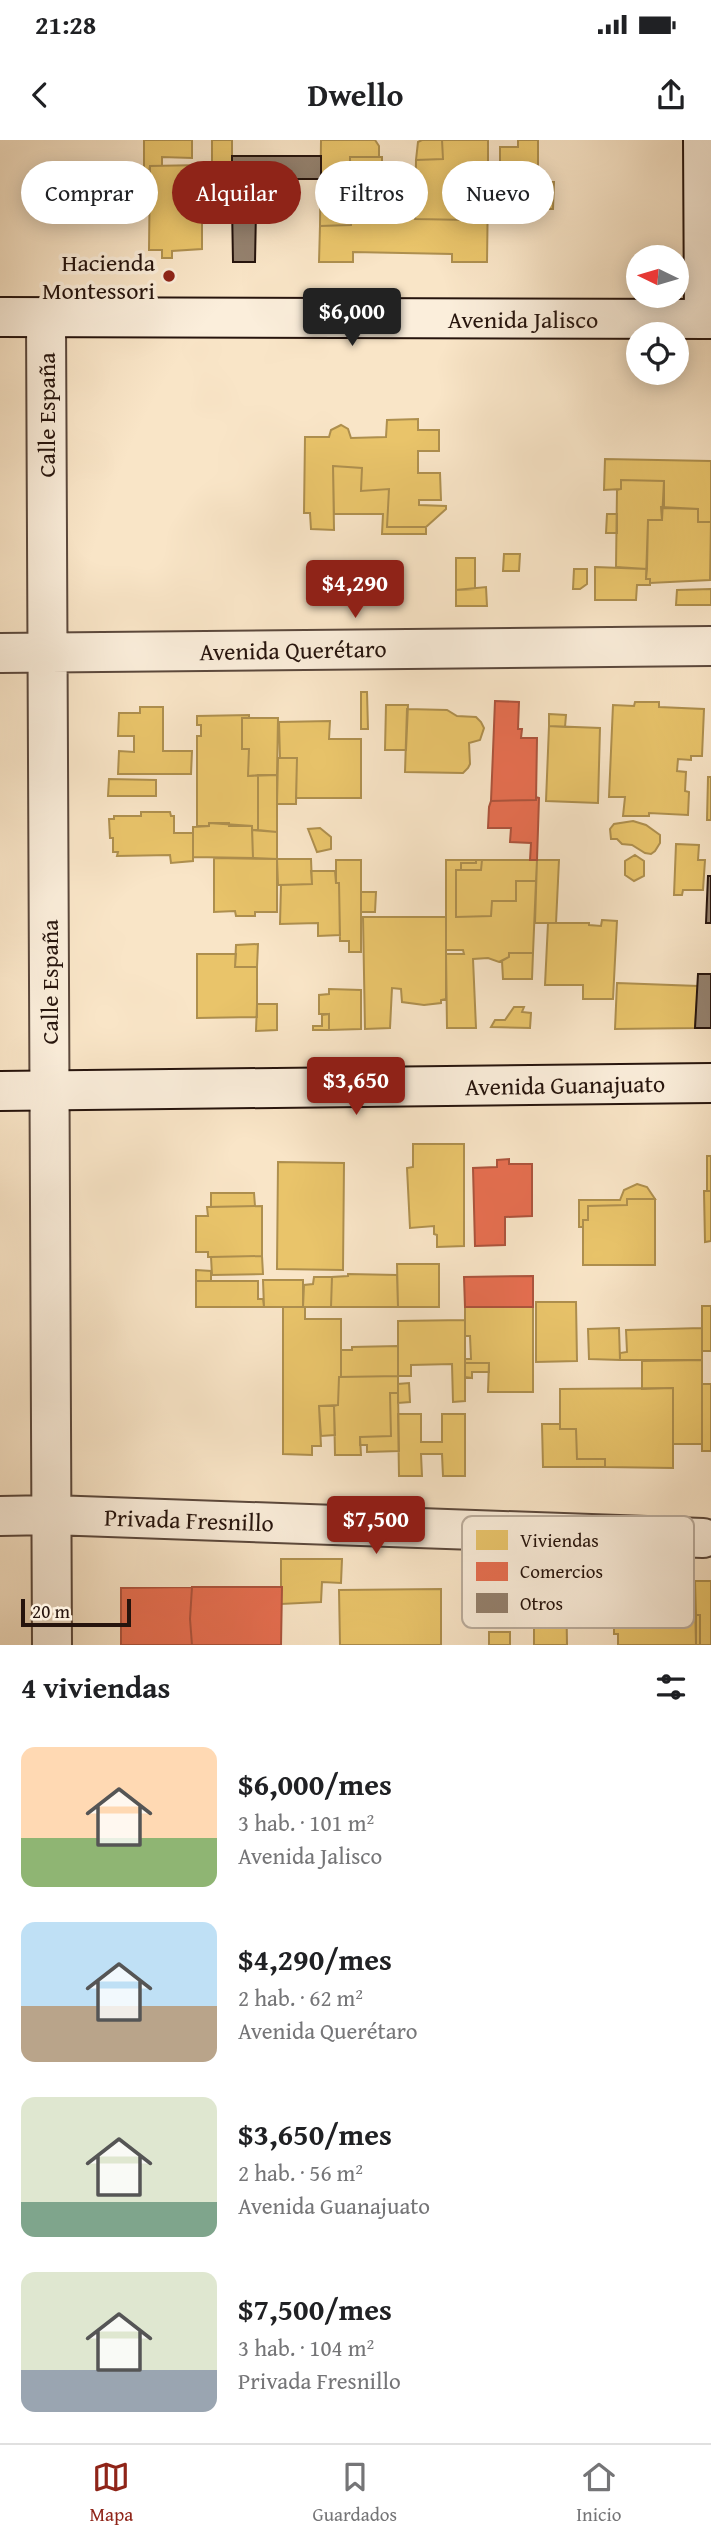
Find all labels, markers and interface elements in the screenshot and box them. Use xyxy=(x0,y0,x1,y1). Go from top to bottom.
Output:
text: 21:28 xyxy=(35,5,96,44)
text: Dwello xyxy=(308,71,403,118)
icon: back xyxy=(21,76,59,114)
icon: share xyxy=(652,76,690,114)
chip: Comprar xyxy=(21,161,158,224)
chip: Alquilar xyxy=(172,161,301,224)
chip: Filtros xyxy=(315,161,428,224)
chip: Nuevo xyxy=(442,161,554,224)
place label: Hacienda Montessori xyxy=(42,245,156,308)
north arrow xyxy=(626,245,690,308)
map controls xyxy=(626,245,689,385)
marker: Hacienda Montessori xyxy=(161,268,177,284)
pin: $6,000 xyxy=(295,288,409,348)
text: $6,000 xyxy=(319,294,385,327)
street label: Avenida Jalisco xyxy=(448,302,598,337)
button: locate xyxy=(626,322,689,385)
street label: Calle España xyxy=(29,352,64,478)
pin: $4,290 xyxy=(298,560,412,620)
text: $4,290 xyxy=(322,566,388,599)
street label: Avenida Querétaro xyxy=(199,631,387,669)
street label: Calle España xyxy=(32,919,67,1045)
pin: $3,650 xyxy=(299,1058,413,1117)
text: $3,650 xyxy=(323,1063,389,1096)
street label: Avenida Guanajuato xyxy=(464,1066,666,1104)
pin: $7,500 xyxy=(319,1496,433,1556)
street label: Privada Fresnillo xyxy=(104,1500,274,1540)
text: $7,500 xyxy=(343,1502,409,1535)
legend xyxy=(462,1516,694,1628)
text: Viviendas xyxy=(520,1526,599,1554)
text: Comercios xyxy=(520,1557,603,1585)
text: Otros xyxy=(520,1589,563,1617)
scale bar xyxy=(21,1596,131,1628)
text: 20 m xyxy=(32,1597,70,1625)
text: 4 viviendas xyxy=(21,1665,170,1709)
icon: filters xyxy=(652,1668,690,1706)
text: $6,000/mes xyxy=(238,1762,392,1806)
icon: home xyxy=(77,1775,161,1859)
text: 3 hab. · 101 m² xyxy=(238,1806,374,1839)
text: Avenida Jalisco xyxy=(238,1839,382,1872)
text: $4,290/mes xyxy=(238,1937,392,1981)
icon: home xyxy=(77,1950,161,2034)
text: 2 hab. · 62 m² xyxy=(238,1981,363,2014)
text: Avenida Querétaro xyxy=(238,2014,417,2047)
text: $3,650/mes xyxy=(238,2112,392,2156)
icon: home xyxy=(77,2125,161,2209)
text: 2 hab. · 56 m² xyxy=(238,2156,363,2189)
text: Avenida Guanajuato xyxy=(238,2189,430,2222)
text: $7,500/mes xyxy=(238,2287,392,2331)
icon: home xyxy=(77,2300,161,2384)
text: 3 hab. · 104 m² xyxy=(238,2331,374,2364)
text: Privada Fresnillo xyxy=(238,2364,401,2397)
tab: Mapa xyxy=(90,2458,133,2528)
tab: Guardados xyxy=(312,2458,397,2528)
tab: Inicio xyxy=(576,2458,621,2528)

